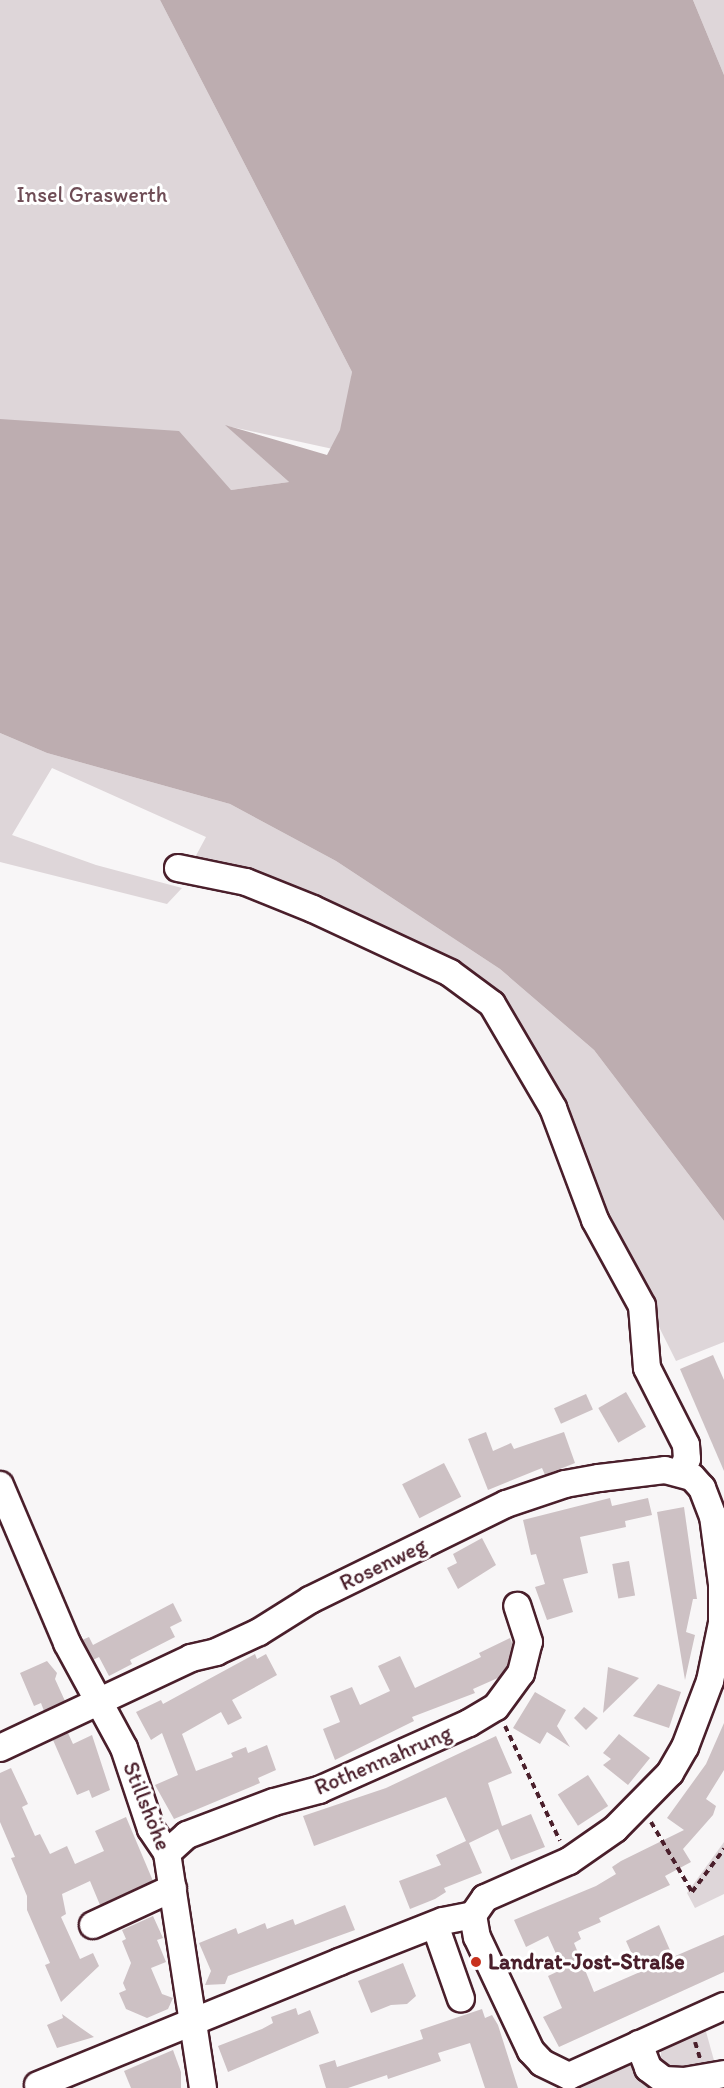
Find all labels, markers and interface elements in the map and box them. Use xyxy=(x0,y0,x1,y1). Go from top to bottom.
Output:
park label: Insel Graswerth xyxy=(16,182,168,208)
street label: Rosenweg xyxy=(335,1532,431,1596)
street label: Rothennahrung xyxy=(310,1719,456,1801)
street label: Stillshöhe xyxy=(117,1758,177,1854)
place label: Landrat-Jost-Straße xyxy=(488,1949,685,1975)
marker: Landrat-Jost-Straße xyxy=(469,1955,483,1969)

